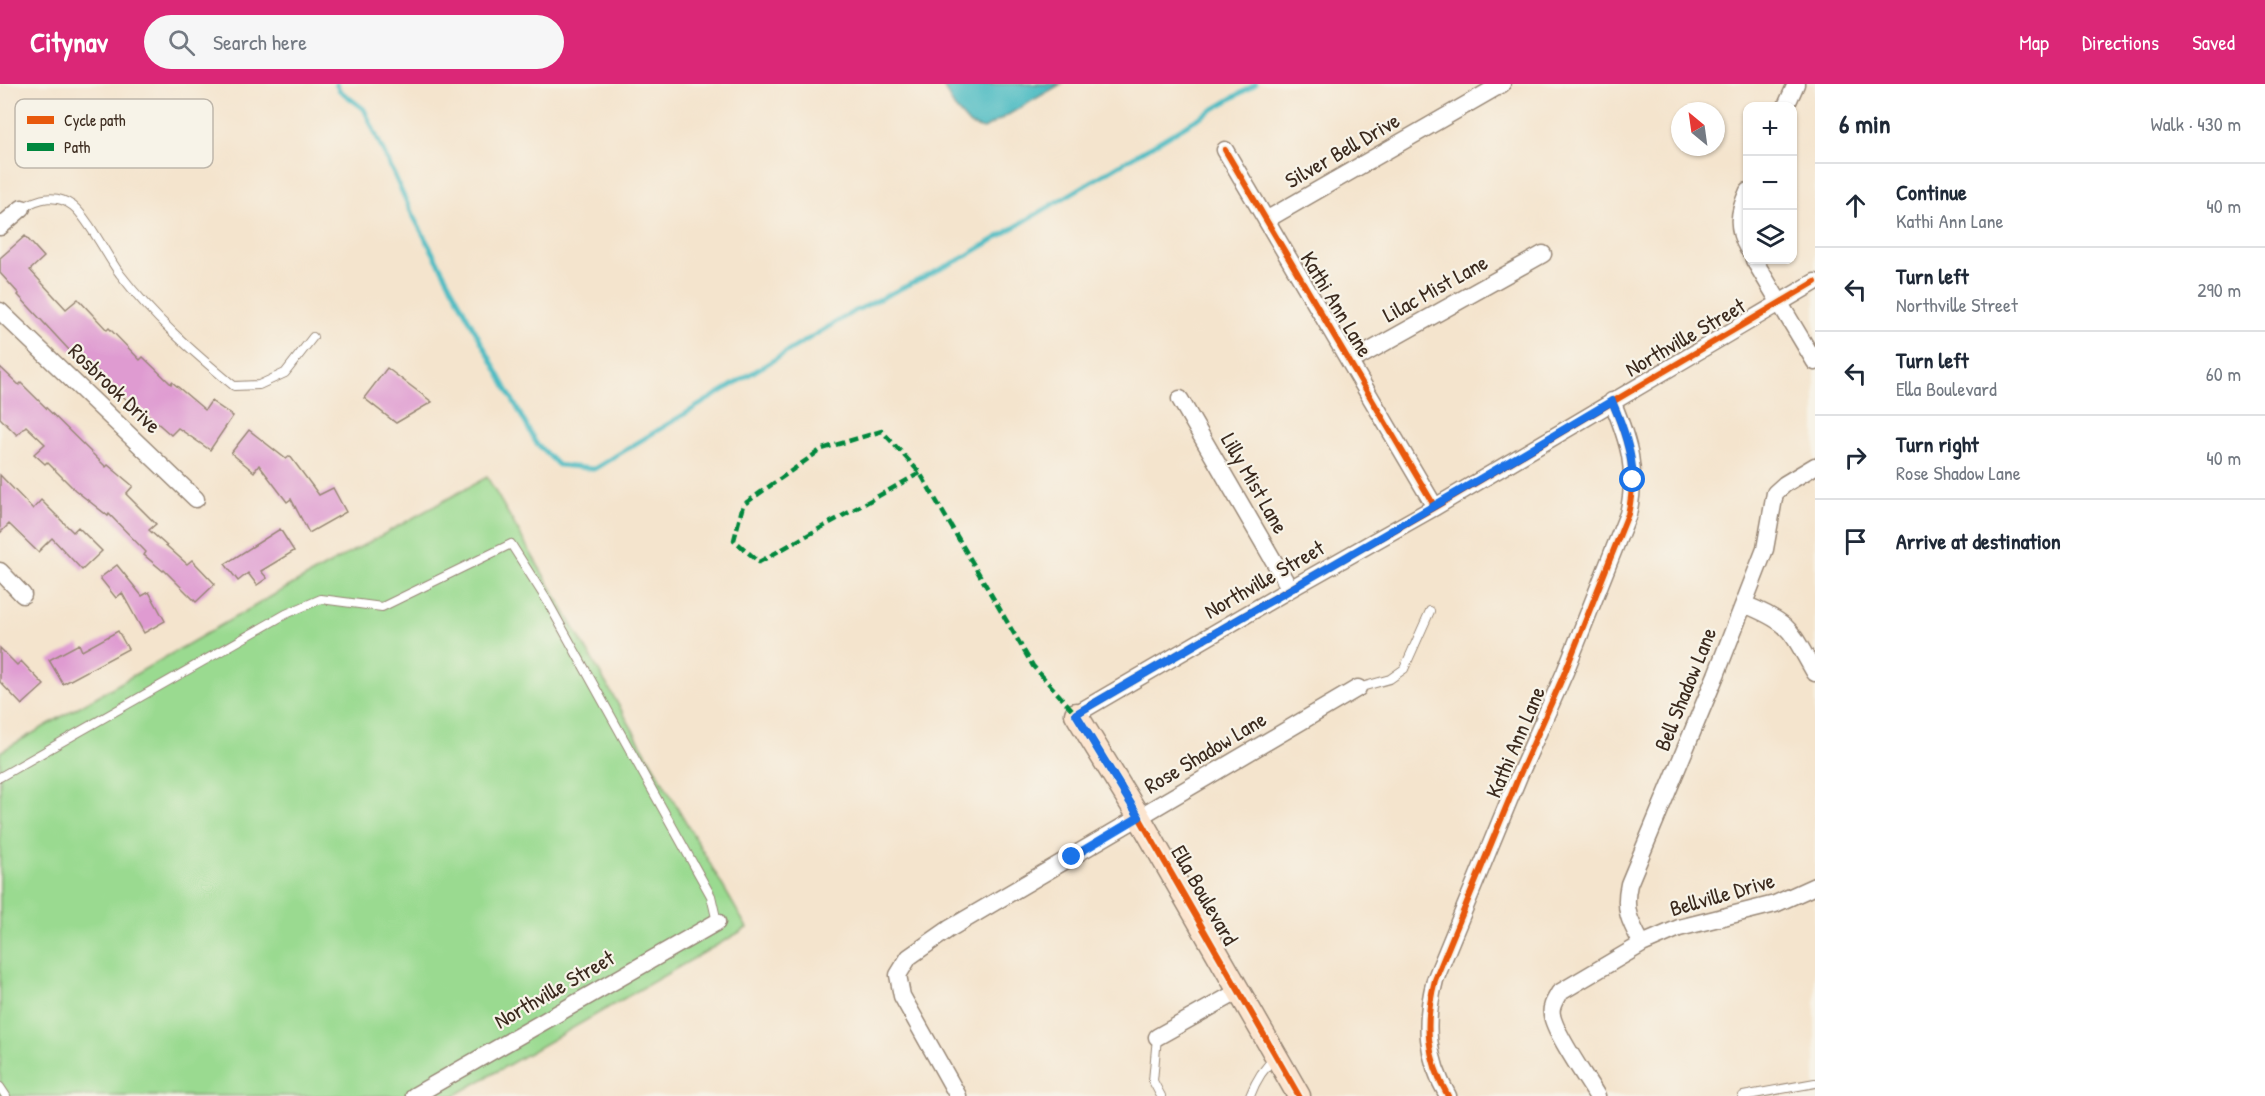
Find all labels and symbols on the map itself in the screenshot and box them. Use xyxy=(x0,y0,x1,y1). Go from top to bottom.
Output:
legend xyxy=(15,99,213,168)
north arrow xyxy=(1671,102,1725,156)
street label: Silver Bell Drive xyxy=(1279,105,1405,195)
text: Cycle path xyxy=(64,109,126,131)
text: Path xyxy=(64,136,90,158)
street label: Kathi Ann Lane xyxy=(1294,246,1380,363)
street label: Lilac Mist Lane xyxy=(1377,247,1493,329)
street label: Northville Street xyxy=(1619,290,1751,384)
street label: Rosbrook Drive xyxy=(62,336,168,440)
street label: Lilly Mist Lane xyxy=(1214,427,1296,539)
route start xyxy=(1619,466,1645,492)
street label: Northville Street xyxy=(1198,532,1330,626)
street label: Bell Shadow Lane xyxy=(1647,623,1723,755)
street label: Kathi Ann Lane xyxy=(1478,682,1552,802)
street label: Rose Shadow Lane xyxy=(1138,704,1272,800)
street label: Ella Boulevard xyxy=(1164,840,1246,951)
route end xyxy=(1058,843,1084,869)
street label: Bellville Drive xyxy=(1666,865,1778,923)
street label: Northville Street xyxy=(488,942,620,1036)

